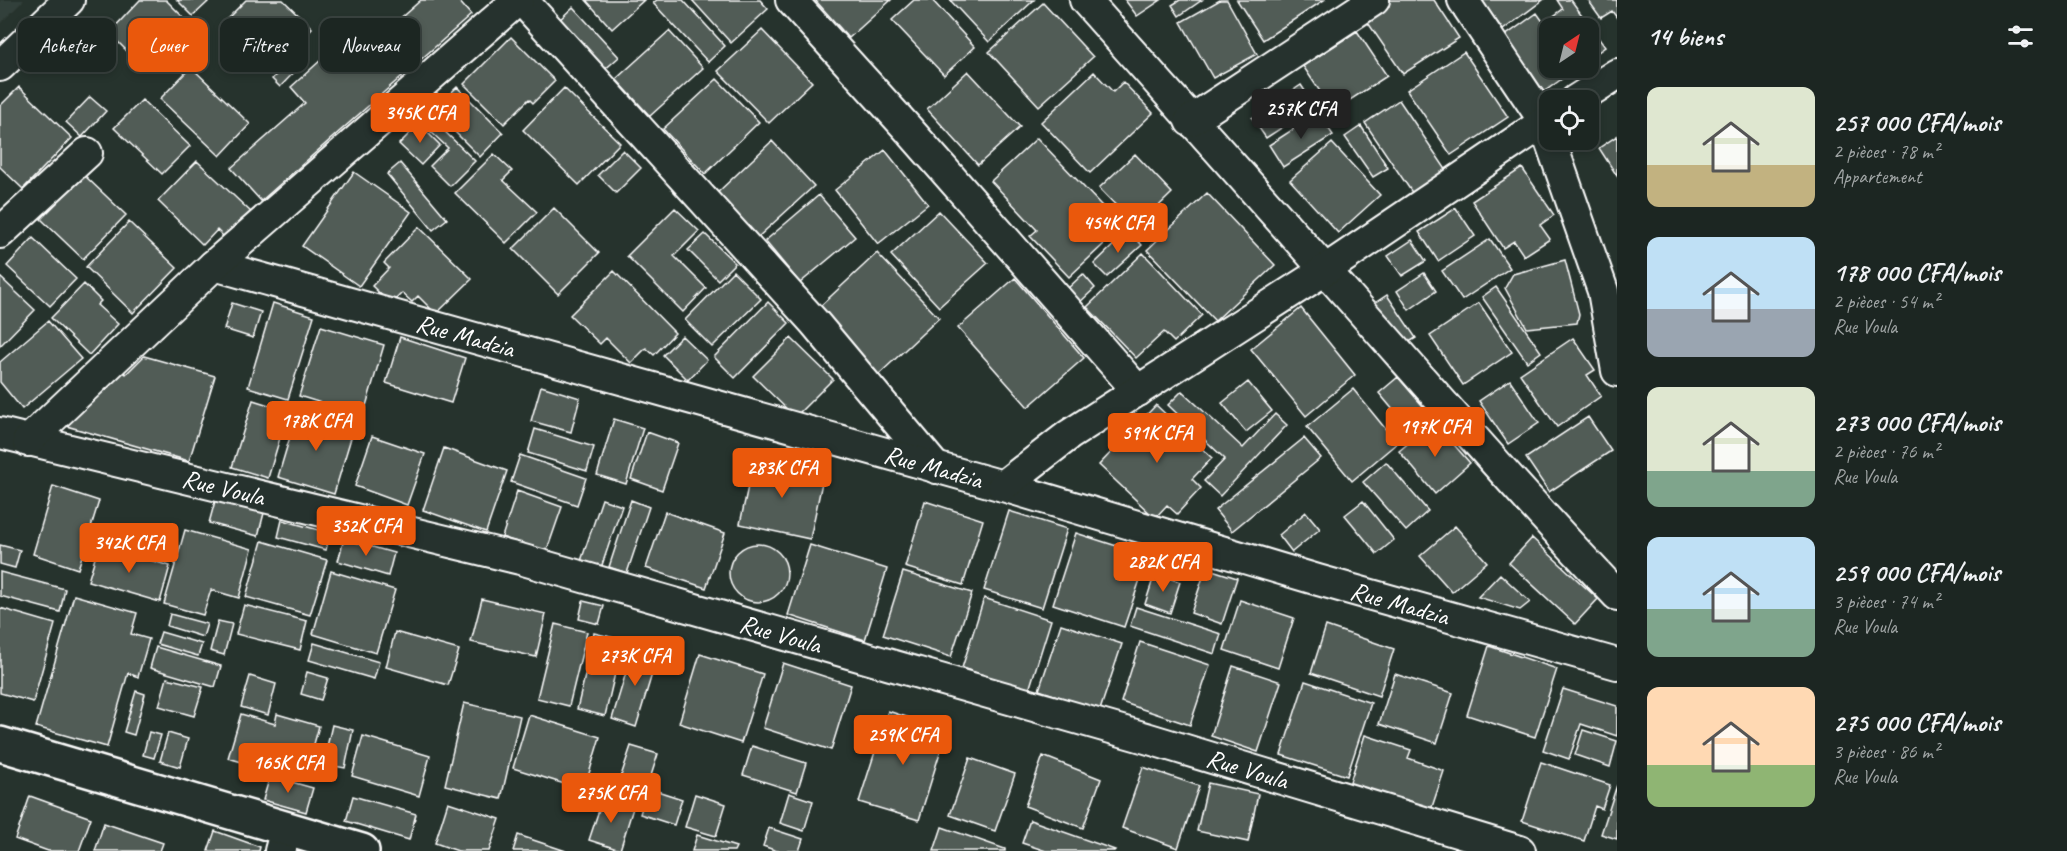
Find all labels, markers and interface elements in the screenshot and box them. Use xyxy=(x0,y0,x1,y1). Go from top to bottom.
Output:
chip: Acheter xyxy=(18,18,116,72)
chip: Louer xyxy=(128,18,208,72)
chip: Filtres xyxy=(220,18,308,72)
chip: Nouveau xyxy=(320,18,420,72)
north arrow xyxy=(1539,18,1599,78)
map controls xyxy=(1539,18,1599,150)
text: 14 biens xyxy=(1647,20,1723,53)
icon: filters xyxy=(2004,20,2037,53)
pin: 257K CFA xyxy=(1239,89,1363,140)
button: locate xyxy=(1539,90,1599,150)
pin: 345K CFA xyxy=(358,93,482,144)
text: 257K CFA xyxy=(1266,96,1336,121)
text: 345K CFA xyxy=(385,100,455,125)
text: 257 000 CFA/mois xyxy=(1833,106,2000,139)
icon: home xyxy=(1695,111,1767,183)
text: 2 pièces · 78 m² xyxy=(1833,139,1939,164)
text: Appartement xyxy=(1833,164,1922,189)
pin: 454K CFA xyxy=(1056,203,1180,254)
text: 454K CFA xyxy=(1083,210,1153,235)
text: 178 000 CFA/mois xyxy=(1833,256,2001,289)
icon: home xyxy=(1695,261,1767,333)
text: 2 pièces · 54 m² xyxy=(1833,289,1939,314)
street label: Rue Madzia xyxy=(412,306,520,365)
text: Rue Voula xyxy=(1833,314,1897,339)
pin: 178K CFA xyxy=(254,401,378,452)
text: 273 000 CFA/mois xyxy=(1833,406,2001,439)
pin: 197K CFA xyxy=(1373,407,1497,458)
text: 178K CFA xyxy=(281,408,351,433)
icon: home xyxy=(1695,411,1767,483)
pin: 591K CFA xyxy=(1095,413,1219,464)
text: 197K CFA xyxy=(1400,414,1470,439)
text: 591K CFA xyxy=(1122,420,1192,445)
street label: Rue Madzia xyxy=(880,437,988,496)
text: 2 pièces · 76 m² xyxy=(1833,439,1939,464)
pin: 283K CFA xyxy=(720,448,844,499)
text: 283K CFA xyxy=(747,455,817,480)
street label: Rue Voula xyxy=(179,461,269,513)
text: Rue Voula xyxy=(1833,464,1897,489)
pin: 352K CFA xyxy=(304,506,428,557)
text: 352K CFA xyxy=(331,513,401,538)
pin: 342K CFA xyxy=(67,523,191,574)
text: 342K CFA xyxy=(94,530,164,555)
pin: 282K CFA xyxy=(1101,542,1225,593)
text: 282K CFA xyxy=(1128,549,1198,574)
text: 259 000 CFA/mois xyxy=(1833,556,2000,589)
icon: home xyxy=(1695,561,1767,633)
street label: Rue Madzia xyxy=(1347,573,1454,633)
text: 3 pièces · 74 m² xyxy=(1833,589,1939,614)
street label: Rue Voula xyxy=(736,606,827,661)
text: Rue Voula xyxy=(1833,614,1897,639)
pin: 273K CFA xyxy=(573,636,697,687)
text: 273K CFA xyxy=(600,643,670,668)
text: 275 000 CFA/mois xyxy=(1833,706,2000,739)
icon: home xyxy=(1695,711,1767,783)
pin: 259K CFA xyxy=(841,715,965,766)
text: 259K CFA xyxy=(868,722,938,747)
text: 3 pièces · 86 m² xyxy=(1833,739,1939,764)
street label: Rue Voula xyxy=(1203,741,1294,797)
pin: 165K CFA xyxy=(226,743,350,794)
text: 165K CFA xyxy=(252,750,324,775)
text: Rue Voula xyxy=(1833,764,1897,789)
pin: 275K CFA xyxy=(549,773,673,824)
text: 275K CFA xyxy=(576,780,646,805)

